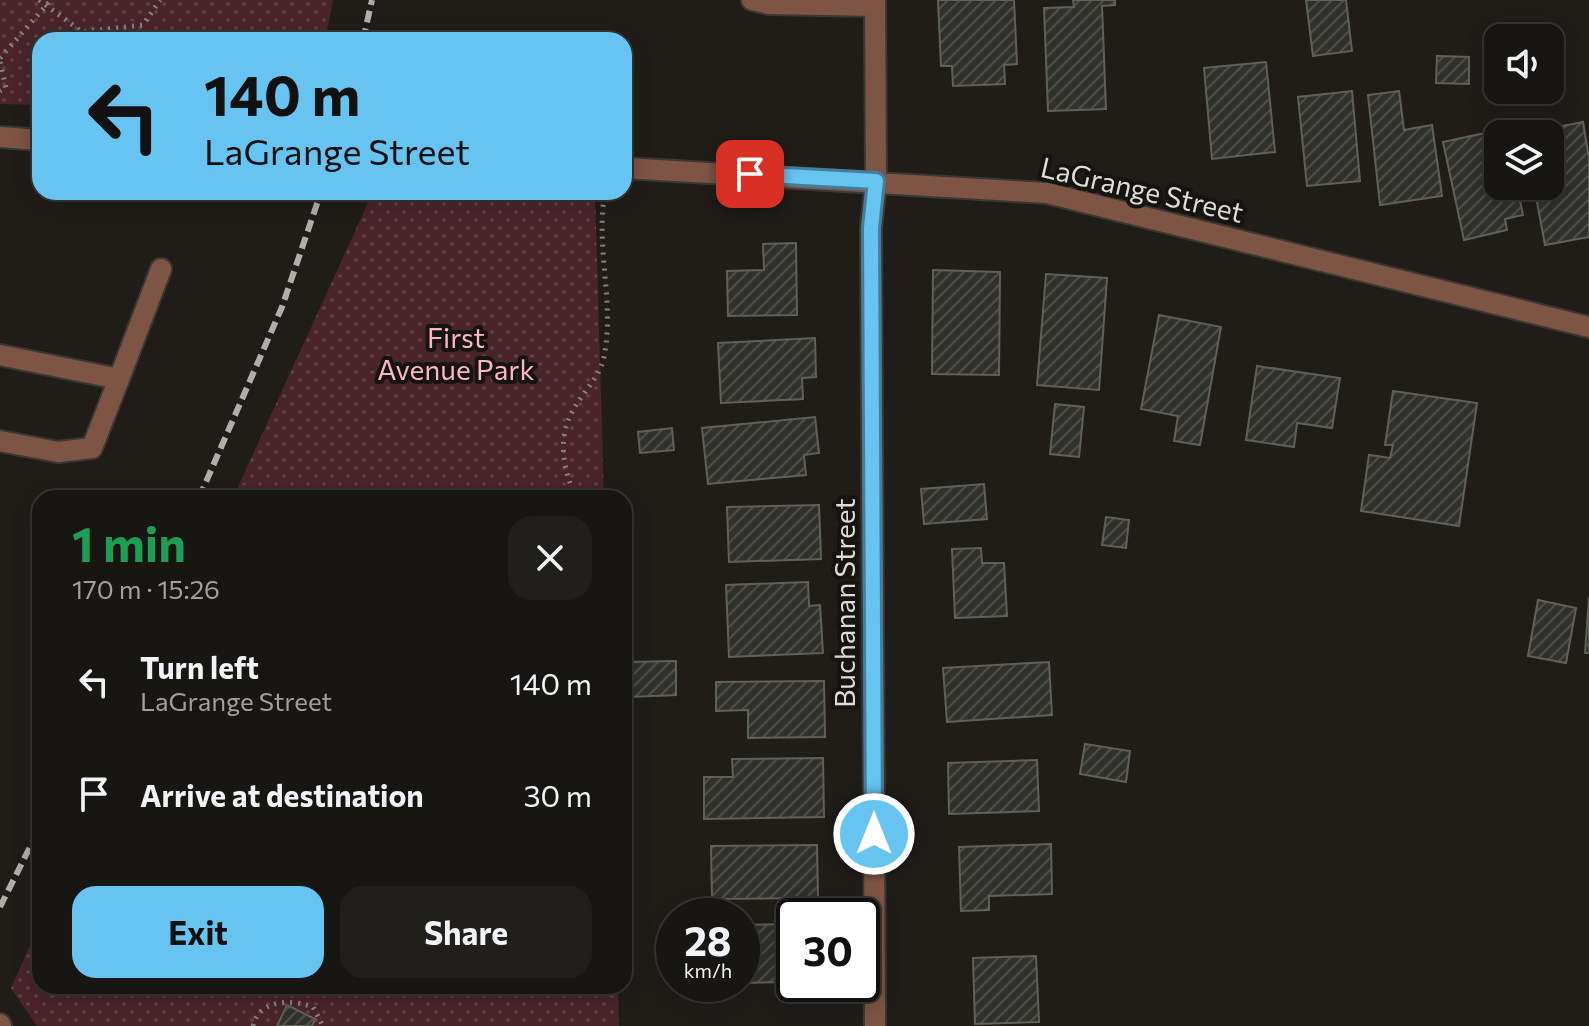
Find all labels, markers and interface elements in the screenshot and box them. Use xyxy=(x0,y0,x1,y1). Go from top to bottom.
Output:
map controls xyxy=(1484,24,1564,200)
button: sound xyxy=(1484,24,1564,104)
text: 140 m xyxy=(204,59,360,128)
icon: left xyxy=(72,64,176,168)
button: layers xyxy=(1484,120,1564,200)
text: LaGrange Street xyxy=(204,128,470,172)
pin xyxy=(716,140,784,208)
street label: LaGrange Street xyxy=(1038,149,1247,229)
icon: arrive xyxy=(728,152,772,196)
park label: First Avenue Park xyxy=(377,320,535,386)
street label: Buchanan Street xyxy=(827,498,861,708)
text: 1 min xyxy=(72,513,186,572)
button: close xyxy=(508,516,592,600)
text: 170 m · 15:26 xyxy=(72,573,220,604)
text: Turn left xyxy=(140,648,259,685)
icon: left xyxy=(72,660,116,704)
text: 140 m xyxy=(510,664,592,701)
text: LaGrange Street xyxy=(140,685,332,716)
icon: arrive xyxy=(72,772,116,816)
text: Arrive at destination xyxy=(140,776,424,813)
text: 30 m xyxy=(523,776,592,813)
position arrow xyxy=(832,792,916,876)
button: Exit xyxy=(72,886,324,978)
button: Share xyxy=(340,886,592,978)
speed limit sign: 30 xyxy=(776,898,880,1002)
text: 28 xyxy=(684,915,732,964)
text: km/h xyxy=(684,958,732,982)

